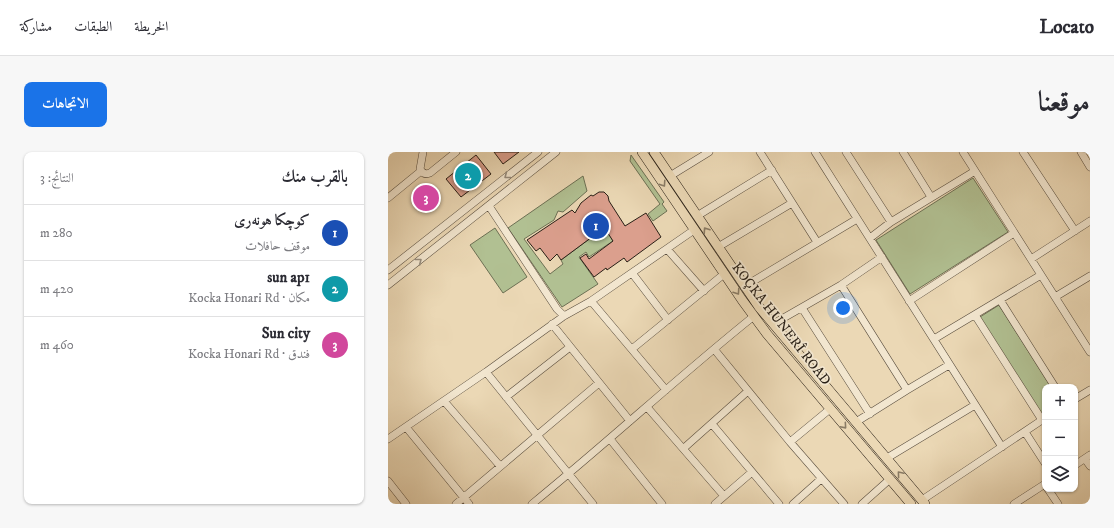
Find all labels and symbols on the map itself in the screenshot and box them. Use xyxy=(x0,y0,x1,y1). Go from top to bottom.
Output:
pin: 2 xyxy=(455,161,481,191)
one-way arrow xyxy=(505,171,512,178)
one-way arrow xyxy=(658,180,665,187)
pin: 3 xyxy=(413,183,439,213)
pin: 1 xyxy=(583,211,609,241)
one-way arrow xyxy=(704,227,711,234)
one-way arrow xyxy=(414,259,421,266)
street label: KOÇKA HUNERÎ ROAD xyxy=(727,259,835,389)
one-way arrow xyxy=(732,288,739,295)
your location xyxy=(833,298,853,318)
one-way arrow xyxy=(840,421,847,428)
one-way arrow xyxy=(897,471,904,479)

